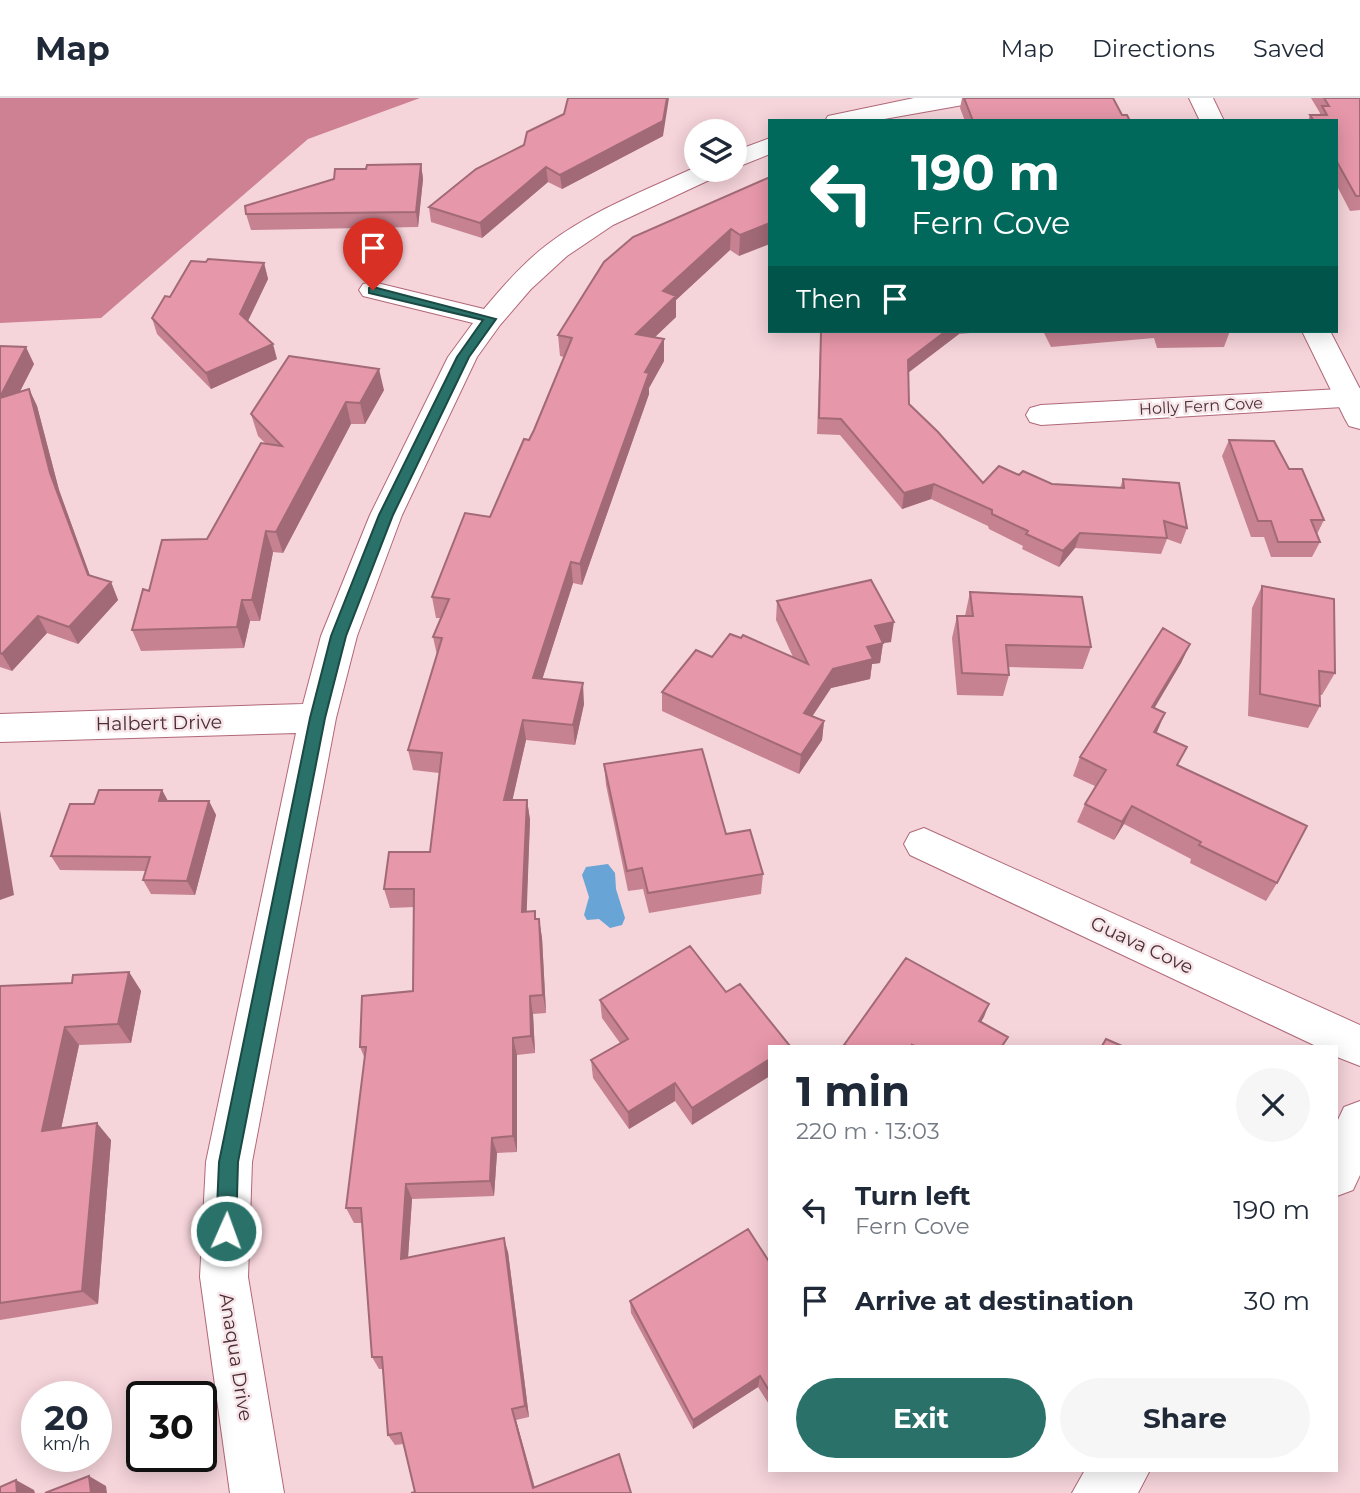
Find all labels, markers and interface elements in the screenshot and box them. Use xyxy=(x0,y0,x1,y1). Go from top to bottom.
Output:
text: Map xyxy=(35,28,110,68)
text: Map xyxy=(1001,34,1054,63)
text: Directions xyxy=(1092,34,1215,63)
text: Saved xyxy=(1253,34,1325,63)
map controls xyxy=(684,119,747,182)
button: layers xyxy=(684,119,747,182)
text: 190 m xyxy=(911,143,1060,202)
icon: left xyxy=(796,147,887,238)
text: Fern Cove xyxy=(911,203,1070,242)
pin xyxy=(343,218,403,290)
icon: arrive xyxy=(354,229,392,267)
icon: arrive xyxy=(876,280,914,318)
text: Then xyxy=(796,283,862,315)
street label: Holly Fern Cove xyxy=(1139,393,1263,419)
street label: Halbert Drive xyxy=(96,710,222,736)
street label: Guava Cove xyxy=(1087,911,1197,979)
text: 1 min xyxy=(796,1065,910,1117)
button: close xyxy=(1236,1068,1310,1142)
text: 220 m · 13:03 xyxy=(796,1117,940,1145)
text: Turn left xyxy=(855,1180,971,1212)
icon: left xyxy=(796,1191,834,1229)
position arrow xyxy=(189,1194,263,1268)
text: 190 m xyxy=(1233,1194,1310,1226)
text: Fern Cove xyxy=(855,1212,970,1240)
icon: arrive xyxy=(796,1282,834,1320)
text: Arrive at destination xyxy=(855,1285,1134,1317)
text: 30 m xyxy=(1244,1285,1310,1317)
street label: Anaqua Drive xyxy=(215,1291,257,1423)
button: Exit xyxy=(796,1378,1046,1458)
button: Share xyxy=(1060,1378,1310,1458)
speed limit sign: 30 xyxy=(126,1381,217,1472)
text: 20 xyxy=(44,1396,89,1439)
text: km/h xyxy=(42,1433,91,1455)

